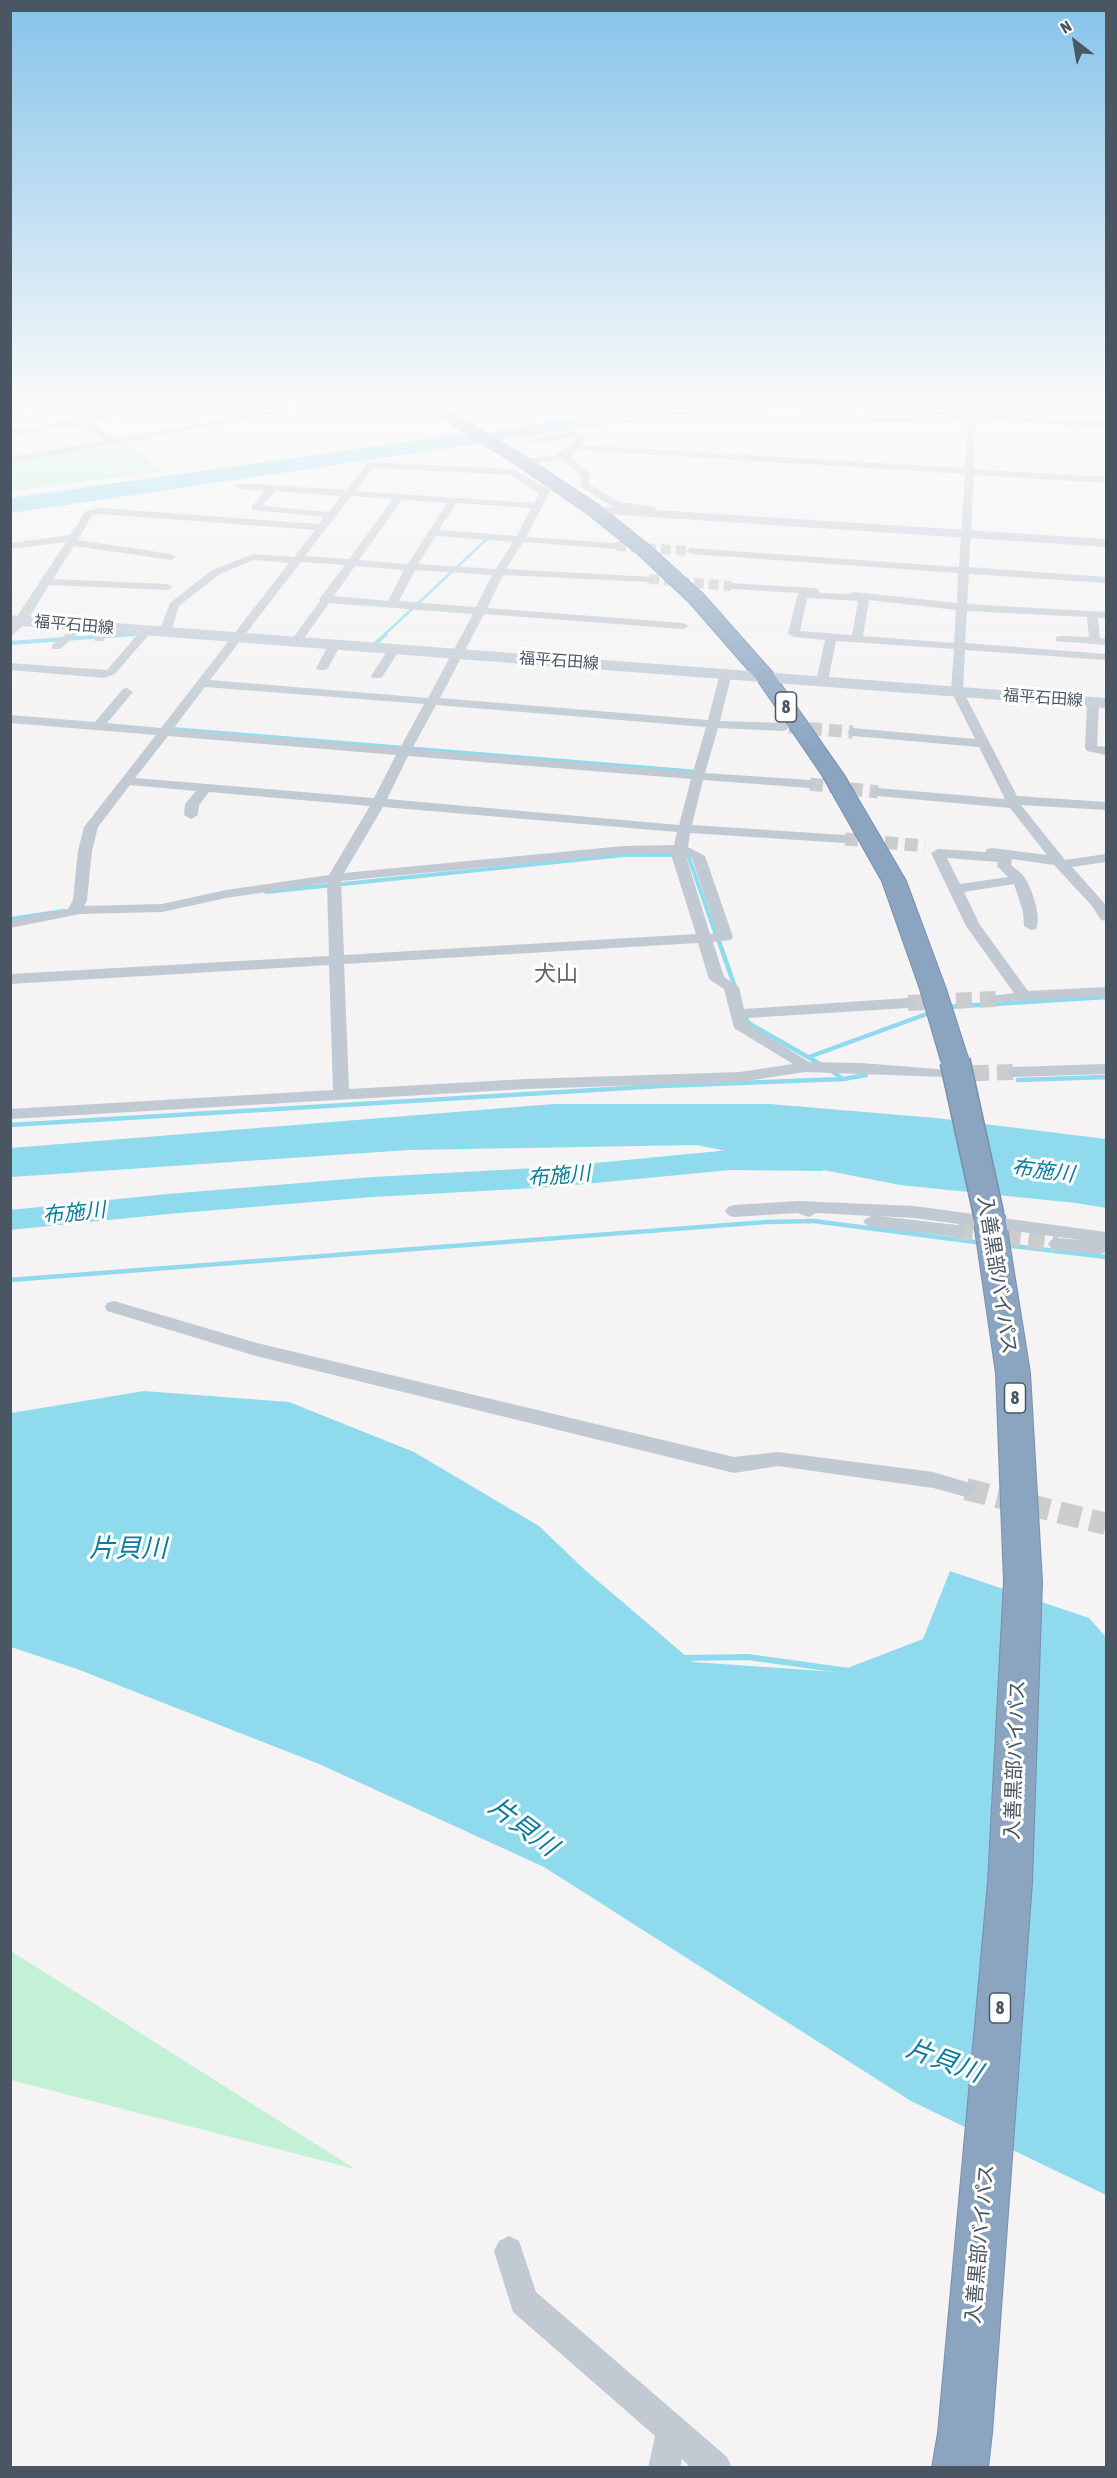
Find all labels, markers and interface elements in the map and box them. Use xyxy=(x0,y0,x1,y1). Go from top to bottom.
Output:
north arrow xyxy=(1045,12,1105,72)
text: N xyxy=(1057,16,1074,37)
street label: 福平石田線 xyxy=(33,612,115,638)
street label: 福平石田線 xyxy=(518,649,600,673)
street label: 福平石田線 xyxy=(1002,686,1084,710)
road number: 8 xyxy=(776,692,796,722)
district label: 犬山 xyxy=(534,961,578,987)
water label: 布施川 xyxy=(1010,1155,1076,1187)
water label: 布施川 xyxy=(527,1161,591,1191)
street label: 入善黒部バイパス xyxy=(973,1194,1021,1356)
water label: 布施川 xyxy=(41,1197,107,1229)
road number: 8 xyxy=(1004,1383,1026,1413)
water label: 片貝川 xyxy=(89,1533,167,1565)
street label: 入善黒部バイパス xyxy=(1000,1680,1030,1840)
water label: 片貝川 xyxy=(482,1791,564,1863)
road number: 8 xyxy=(990,1993,1010,2023)
water label: 片貝川 xyxy=(902,2033,986,2089)
street label: 入善黒部バイパス xyxy=(961,2163,999,2325)

